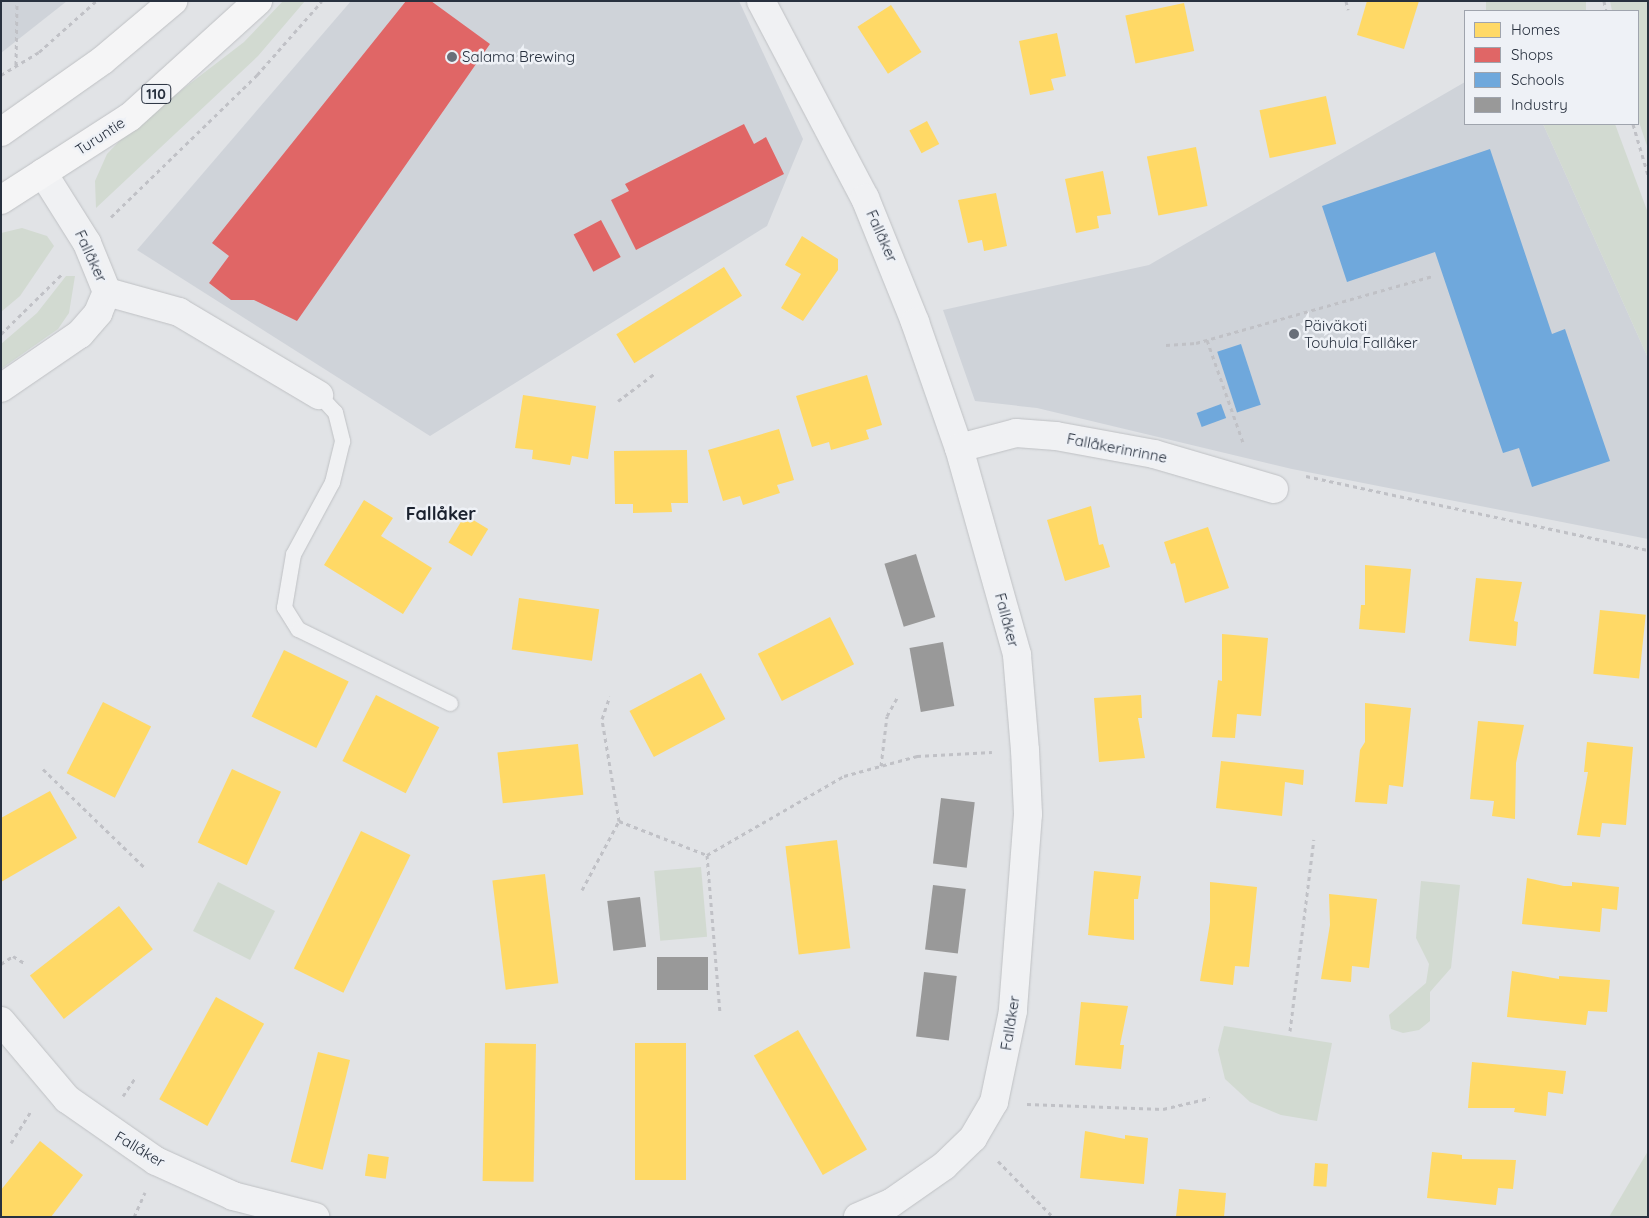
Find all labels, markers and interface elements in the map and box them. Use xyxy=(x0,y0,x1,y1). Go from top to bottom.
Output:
legend xyxy=(1464,10,1639,125)
text: Homes xyxy=(1511,20,1560,39)
text: Shops xyxy=(1511,45,1553,64)
place label: Salama Brewing xyxy=(462,48,575,66)
marker: Salama Brewing xyxy=(446,51,458,63)
text: Schools xyxy=(1511,70,1564,89)
road number: 110 xyxy=(141,82,171,106)
text: Industry xyxy=(1511,95,1568,114)
street label: Turuntie xyxy=(72,113,128,159)
street label: Fallåker xyxy=(863,207,901,265)
street label: Fallåker xyxy=(71,227,111,285)
place label: Päiväkoti Touhula Fallåker xyxy=(1304,316,1418,351)
marker: Päiväkoti Touhula Fallåker xyxy=(1288,328,1300,340)
street label: Fallåkerinrinne xyxy=(1065,429,1169,467)
district label: Fallåker xyxy=(406,503,476,525)
street label: Fallåker xyxy=(991,591,1023,649)
street label: Fallåker xyxy=(997,994,1023,1052)
street label: Fallåker xyxy=(112,1127,168,1171)

